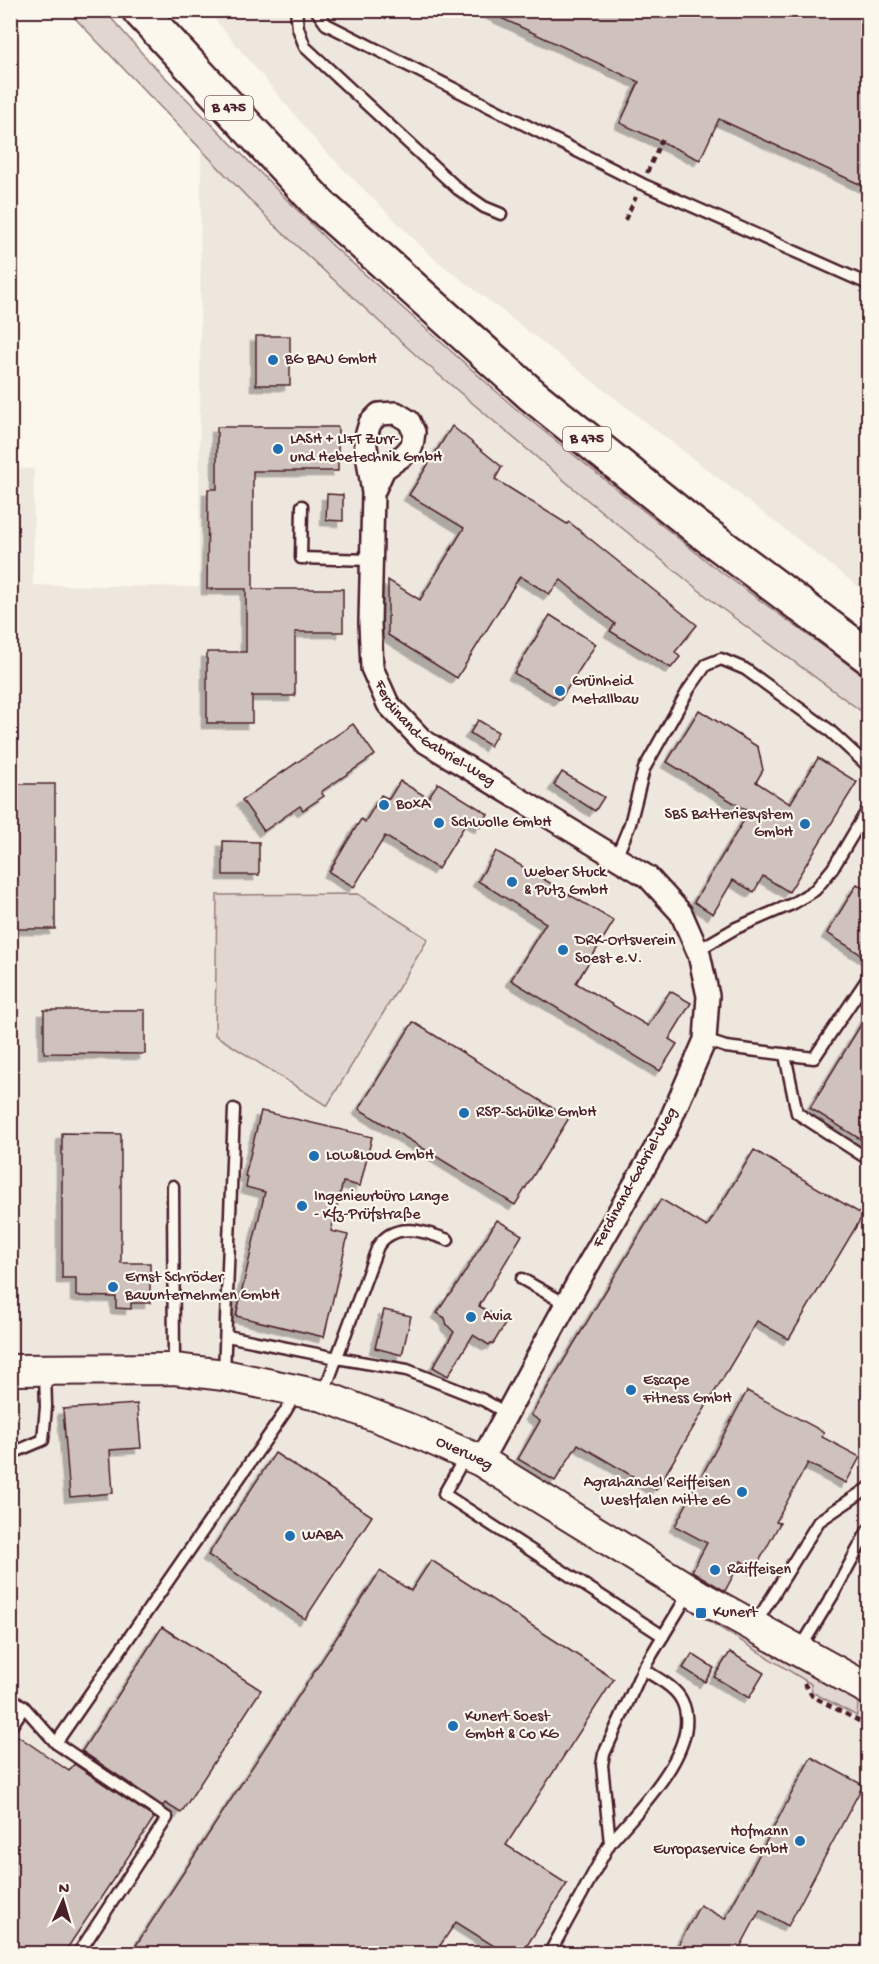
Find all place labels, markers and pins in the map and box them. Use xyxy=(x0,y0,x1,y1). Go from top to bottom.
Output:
place label: BG BAU GmbH xyxy=(284,351,378,370)
marker: BG BAU GmbH xyxy=(266,353,280,367)
place label: LASH + LIFT Zurr- und Hebetechnik GmbH xyxy=(290,431,443,468)
marker: LASH + LIFT Zurr- und Hebetechnik GmbH xyxy=(271,442,285,456)
place label: Grünheid Metallbau xyxy=(572,673,639,710)
marker: Grünheid Metallbau xyxy=(553,684,567,698)
place label: BoxA xyxy=(395,796,432,815)
marker: BoxA xyxy=(377,798,391,812)
place label: SBS Batteriesystem GmbH xyxy=(665,806,794,843)
place label: Schwolle GmbH xyxy=(451,814,552,833)
marker: Schwolle GmbH xyxy=(432,816,446,830)
marker: SBS Batteriesystem GmbH xyxy=(798,817,812,831)
place label: Weber Stuck & Putz GmbH xyxy=(524,864,609,901)
marker: Weber Stuck & Putz GmbH xyxy=(505,875,519,889)
place label: DRK-Ortsverein Soest e.V. xyxy=(574,932,676,969)
marker: DRK-Ortsverein Soest e.V. xyxy=(556,943,570,957)
place label: RSP-Schülke GmbH xyxy=(476,1104,597,1123)
marker: RSP-Schülke GmbH xyxy=(457,1106,471,1120)
place label: Low&Loud GmbH xyxy=(326,1147,435,1166)
marker: Low&Loud GmbH xyxy=(307,1149,321,1163)
place label: Ingenieurbüro Lange - Kfz-Prüfstraße xyxy=(314,1188,449,1225)
marker: Ingenieurbüro Lange - Kfz-Prüfstraße xyxy=(295,1199,309,1213)
place label: Ernst Schröder Bauunternehmen GmbH xyxy=(124,1269,280,1306)
marker: Ernst Schröder Bauunternehmen GmbH xyxy=(106,1280,120,1294)
place label: Avia xyxy=(483,1308,513,1327)
marker: Avia xyxy=(464,1310,478,1324)
place label: Escape Fitness GmbH xyxy=(642,1372,733,1409)
marker: Escape Fitness GmbH xyxy=(624,1383,638,1397)
place label: Agrahandel Reiffeisen Westfalen Mitte eG xyxy=(584,1474,731,1511)
marker: Agrahandel Reiffeisen Westfalen Mitte eG xyxy=(735,1485,749,1499)
place label: WABA xyxy=(302,1527,344,1546)
marker: WABA xyxy=(283,1529,297,1543)
place label: Raiffeisen xyxy=(727,1561,791,1580)
marker: Raiffeisen xyxy=(708,1563,722,1577)
place label: Kunert xyxy=(713,1604,759,1623)
marker: Kunert xyxy=(694,1606,708,1620)
place label: Kunert Soest GmbH & Co KG xyxy=(465,1708,560,1745)
marker: Kunert Soest GmbH & Co KG xyxy=(446,1719,460,1733)
place label: Hofmann Europaservice GmbH xyxy=(653,1823,789,1860)
marker: Hofmann Europaservice GmbH xyxy=(793,1834,807,1848)

